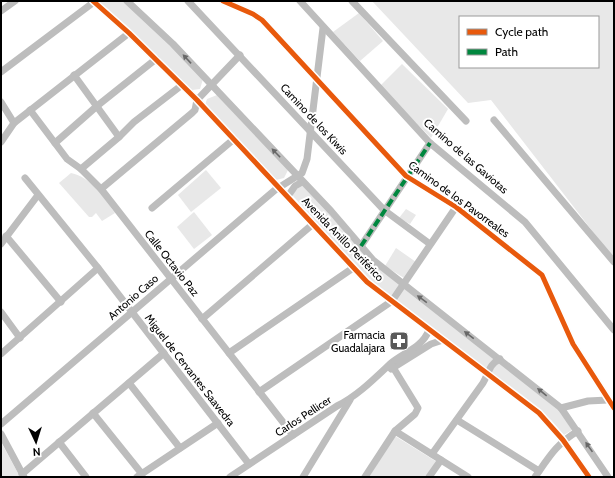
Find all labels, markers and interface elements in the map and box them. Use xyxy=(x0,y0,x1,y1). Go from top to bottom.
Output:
legend xyxy=(459,16,599,68)
text: Cycle path xyxy=(495,24,548,39)
text: Path xyxy=(495,44,518,59)
one-way arrow xyxy=(182,54,192,64)
street label: Camino de los Kiwis xyxy=(277,80,351,158)
street label: Camino de las Gaviotas xyxy=(421,115,512,197)
one-way arrow xyxy=(271,148,281,158)
street label: Camino de los Pavorreales xyxy=(406,158,513,241)
street label: Avenida Anillo Periférico xyxy=(299,194,387,284)
street label: Calle Octavio Paz xyxy=(142,227,202,299)
street label: Antonio Caso xyxy=(105,271,161,323)
one-way arrow xyxy=(417,295,427,303)
street label: Miguel de Cervantes Saavedra xyxy=(142,311,239,429)
place label: Farmacia Guadalajara xyxy=(331,328,386,355)
pharmacy icon: Farmacia Guadalajara xyxy=(388,330,410,352)
one-way arrow xyxy=(464,331,475,339)
one-way arrow xyxy=(537,388,548,397)
street label: Carlos Pellicer xyxy=(272,392,334,439)
north arrow xyxy=(16,422,56,462)
one-way arrow xyxy=(585,442,593,453)
text: N xyxy=(32,445,41,459)

